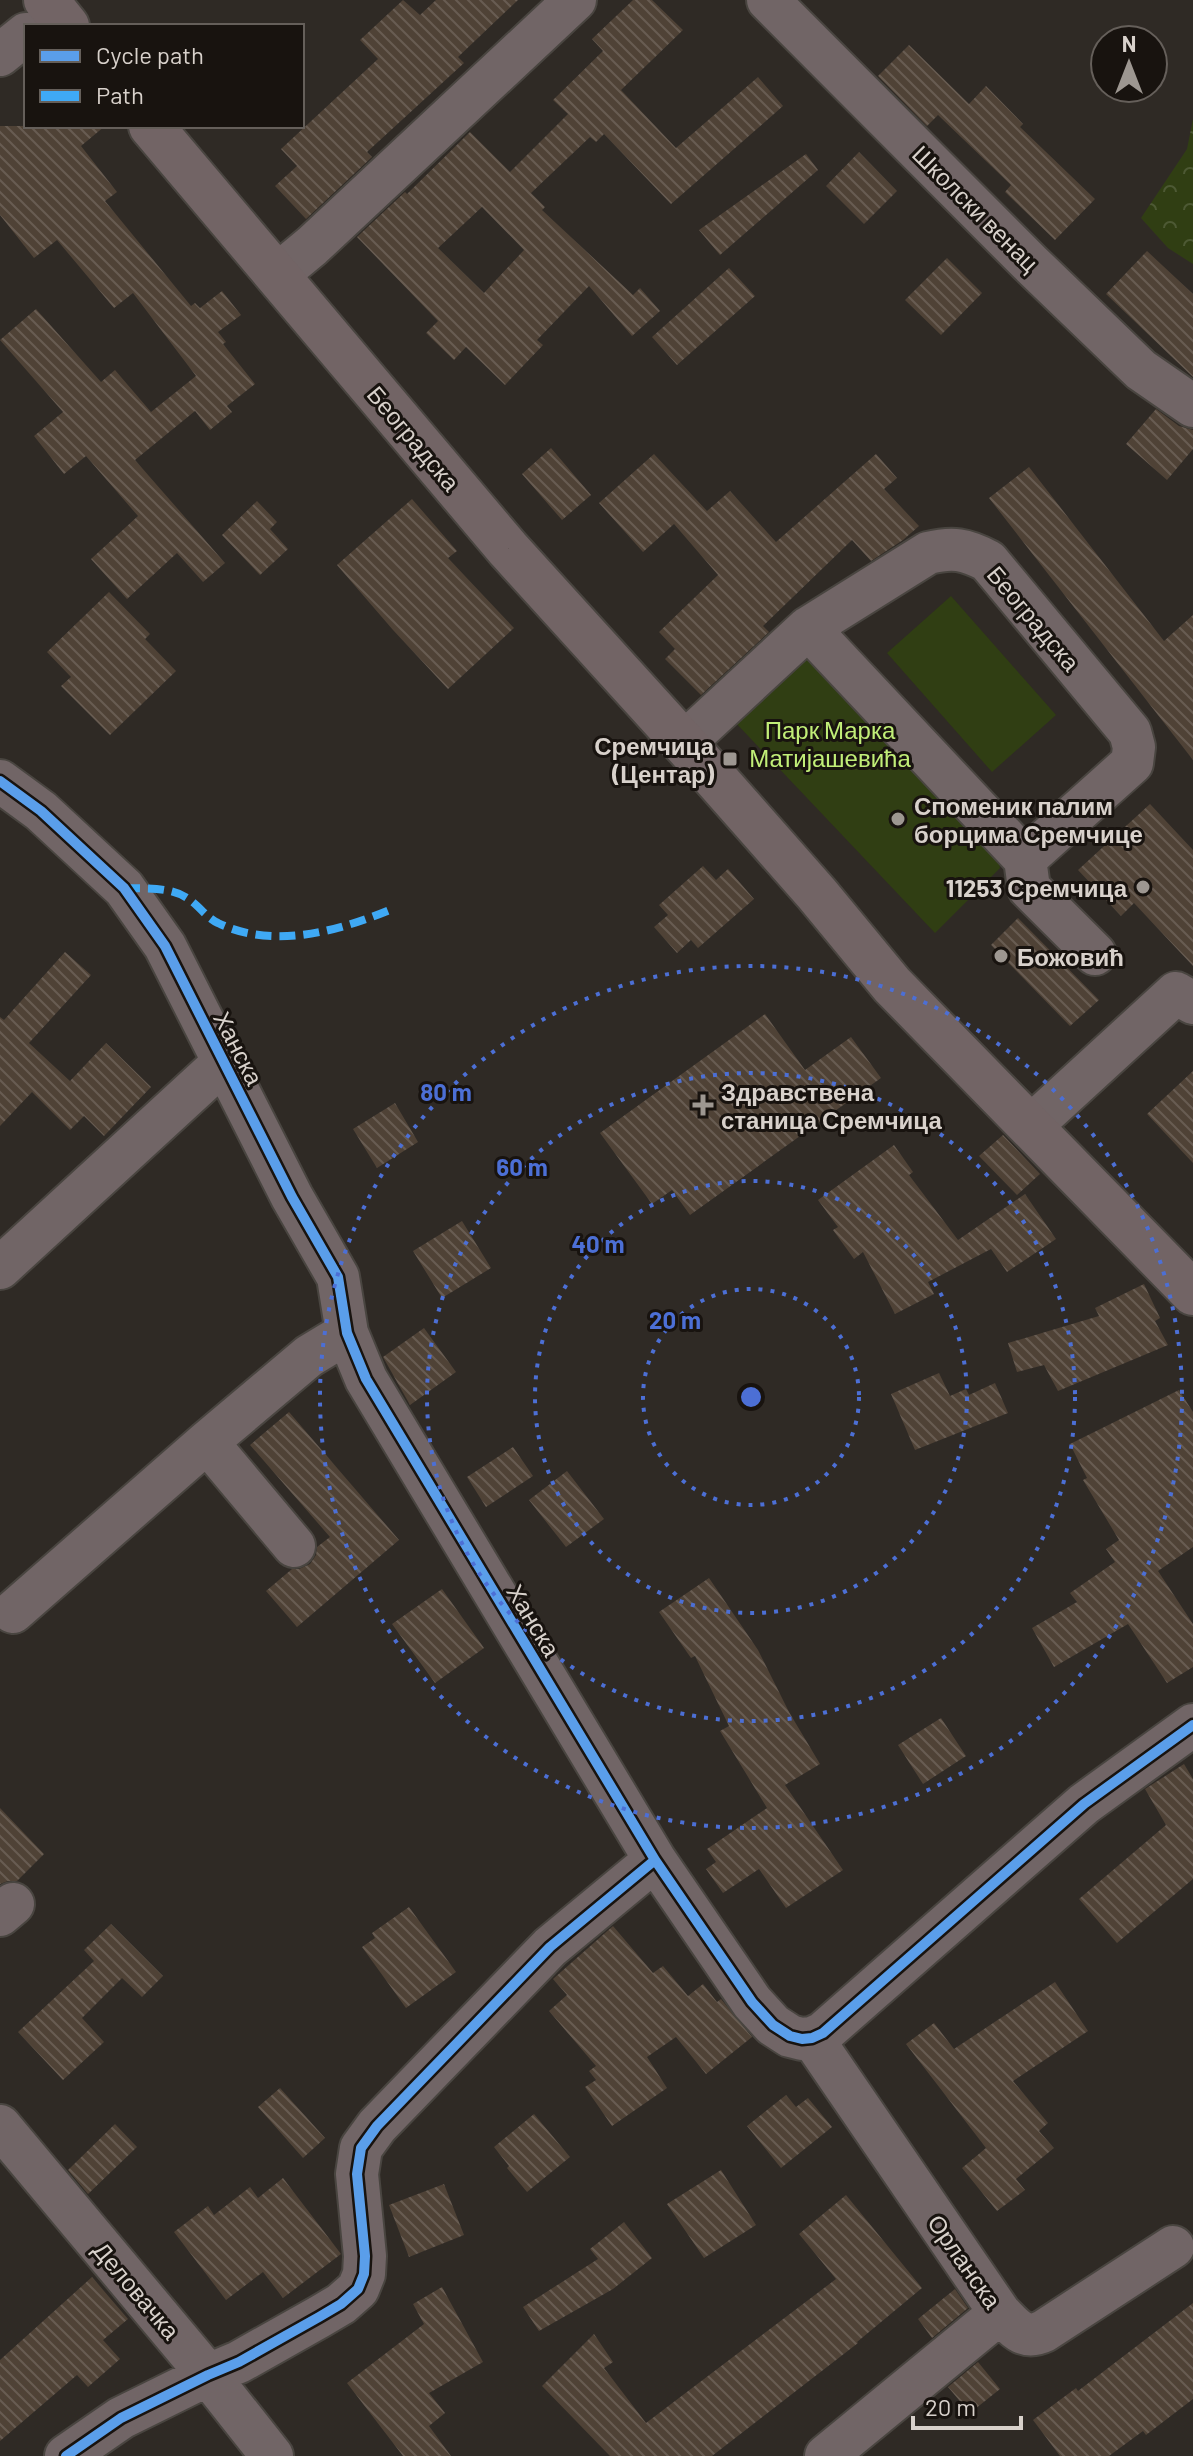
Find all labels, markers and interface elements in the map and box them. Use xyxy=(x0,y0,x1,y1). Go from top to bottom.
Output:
legend xyxy=(24,24,304,128)
north arrow xyxy=(1089,24,1169,104)
text: N xyxy=(1122,30,1136,56)
text: Cycle path xyxy=(96,40,204,69)
text: Path xyxy=(96,80,144,109)
street label: Школски венац xyxy=(907,139,1045,277)
street label: Београдска xyxy=(362,380,467,497)
street label: Београдска xyxy=(982,560,1087,677)
park label: Парк Марка Матијашевића xyxy=(749,715,911,772)
place label: Сремчица (Центар) xyxy=(594,731,715,788)
marker: Сремчица (Центар) xyxy=(721,750,739,768)
place label: Споменик палим борцима Сремчице xyxy=(914,791,1143,848)
marker: Споменик палим борцима Сремчице xyxy=(889,810,907,828)
place label: 11253 Сремчица xyxy=(946,873,1128,902)
marker: 11253 Сремчица xyxy=(1134,878,1152,896)
place label: Божовић xyxy=(1017,942,1124,971)
marker: Божовић xyxy=(992,947,1010,965)
street label: Ханска xyxy=(208,1006,270,1090)
text: 80 m xyxy=(420,1077,472,1106)
place label: Здравствена станица Сремчица xyxy=(721,1077,942,1134)
marker: Здравствена станица Сремчица xyxy=(692,1094,714,1116)
text: 60 m xyxy=(496,1152,548,1181)
text: 40 m xyxy=(571,1229,625,1258)
text: 20 m xyxy=(649,1305,701,1334)
centre of rings xyxy=(737,1383,765,1411)
street label: Ханска xyxy=(501,1579,567,1662)
street label: Орланска xyxy=(922,2208,1008,2314)
street label: Деловачка xyxy=(88,2235,187,2345)
scale bar xyxy=(913,2380,1021,2430)
text: 20 m xyxy=(925,2392,976,2421)

